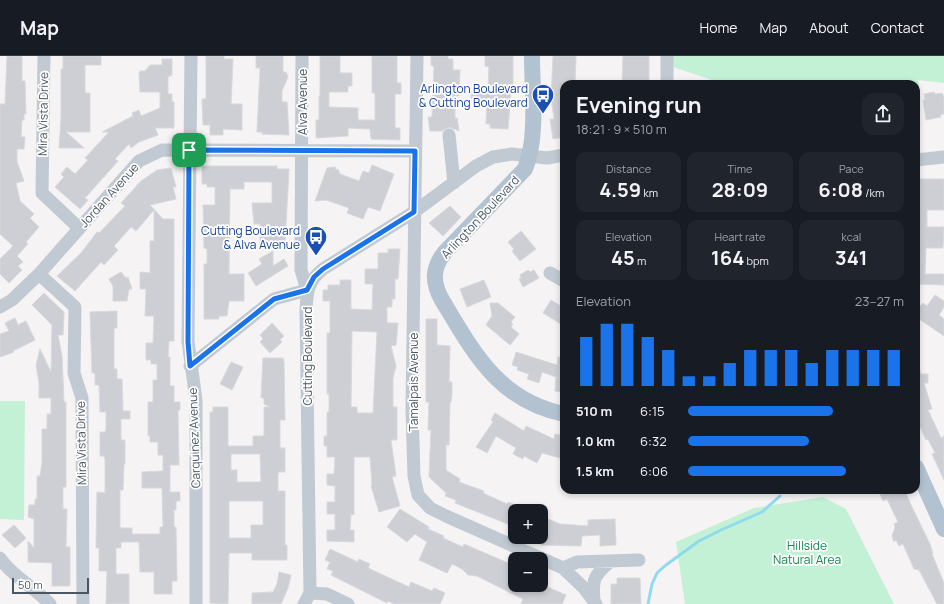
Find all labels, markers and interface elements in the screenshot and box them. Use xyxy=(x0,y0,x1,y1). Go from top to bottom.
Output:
text: Map xyxy=(20,15,59,41)
text: Home xyxy=(700,18,737,37)
text: Map xyxy=(759,18,787,37)
text: About xyxy=(809,18,849,37)
text: Contact xyxy=(871,18,924,37)
street label: Alva Avenue xyxy=(294,69,311,135)
street label: Mira Vista Drive xyxy=(34,72,52,156)
place label: Arlington Boulevard & Cutting Boulevard xyxy=(419,80,528,111)
bus stop icon: Arlington Boulevard & Cutting Boulevard xyxy=(530,82,556,115)
text: Evening run xyxy=(576,90,701,120)
button: share xyxy=(862,93,904,135)
text: 18:21 · 9 × 510 m xyxy=(576,120,667,138)
pin xyxy=(172,133,206,167)
icon: arrive xyxy=(178,139,200,161)
street label: Jordan Avenue xyxy=(75,159,143,231)
text: Distance xyxy=(606,161,651,176)
text: Time xyxy=(728,161,752,176)
text: Pace xyxy=(839,161,864,176)
street label: Arlington Boulevard xyxy=(437,172,523,262)
text: 4.59 xyxy=(599,176,641,203)
text: 28:09 xyxy=(712,176,768,203)
text: 6:08 xyxy=(818,176,863,203)
text: km xyxy=(641,185,658,200)
text: /km xyxy=(863,185,884,200)
place label: Cutting Boulevard & Alva Avenue xyxy=(201,222,300,253)
bus stop icon: Cutting Boulevard & Alva Avenue xyxy=(303,224,329,257)
text: Elevation xyxy=(605,229,652,244)
text: Heart rate xyxy=(714,229,766,244)
text: kcal xyxy=(841,229,861,244)
text: 45 xyxy=(611,244,635,271)
text: 164 xyxy=(711,244,744,271)
text: 341 xyxy=(835,244,868,271)
text: m xyxy=(635,253,646,268)
text: bpm xyxy=(744,253,769,268)
text: Elevation xyxy=(576,292,631,310)
text: 23–27 m xyxy=(855,292,904,310)
street label: Cutting Boulevard xyxy=(299,307,316,405)
street label: Tamalpais Avenue xyxy=(405,333,422,431)
street label: Carquinez Avenue xyxy=(184,387,204,489)
street label: Mira Vista Drive xyxy=(72,401,90,485)
text: 510 m xyxy=(576,402,612,420)
text: 6:15 xyxy=(640,402,665,420)
text: 1.0 km xyxy=(576,432,615,450)
text: 6:32 xyxy=(640,432,667,450)
text: 1.5 km xyxy=(576,462,614,480)
text: 6:06 xyxy=(640,462,668,480)
map controls xyxy=(508,504,548,592)
button: + xyxy=(508,504,548,544)
park label: Hillside Natural Area xyxy=(773,537,841,568)
button: − xyxy=(508,552,548,592)
scale bar xyxy=(12,576,89,595)
text: 50 m xyxy=(18,577,43,592)

